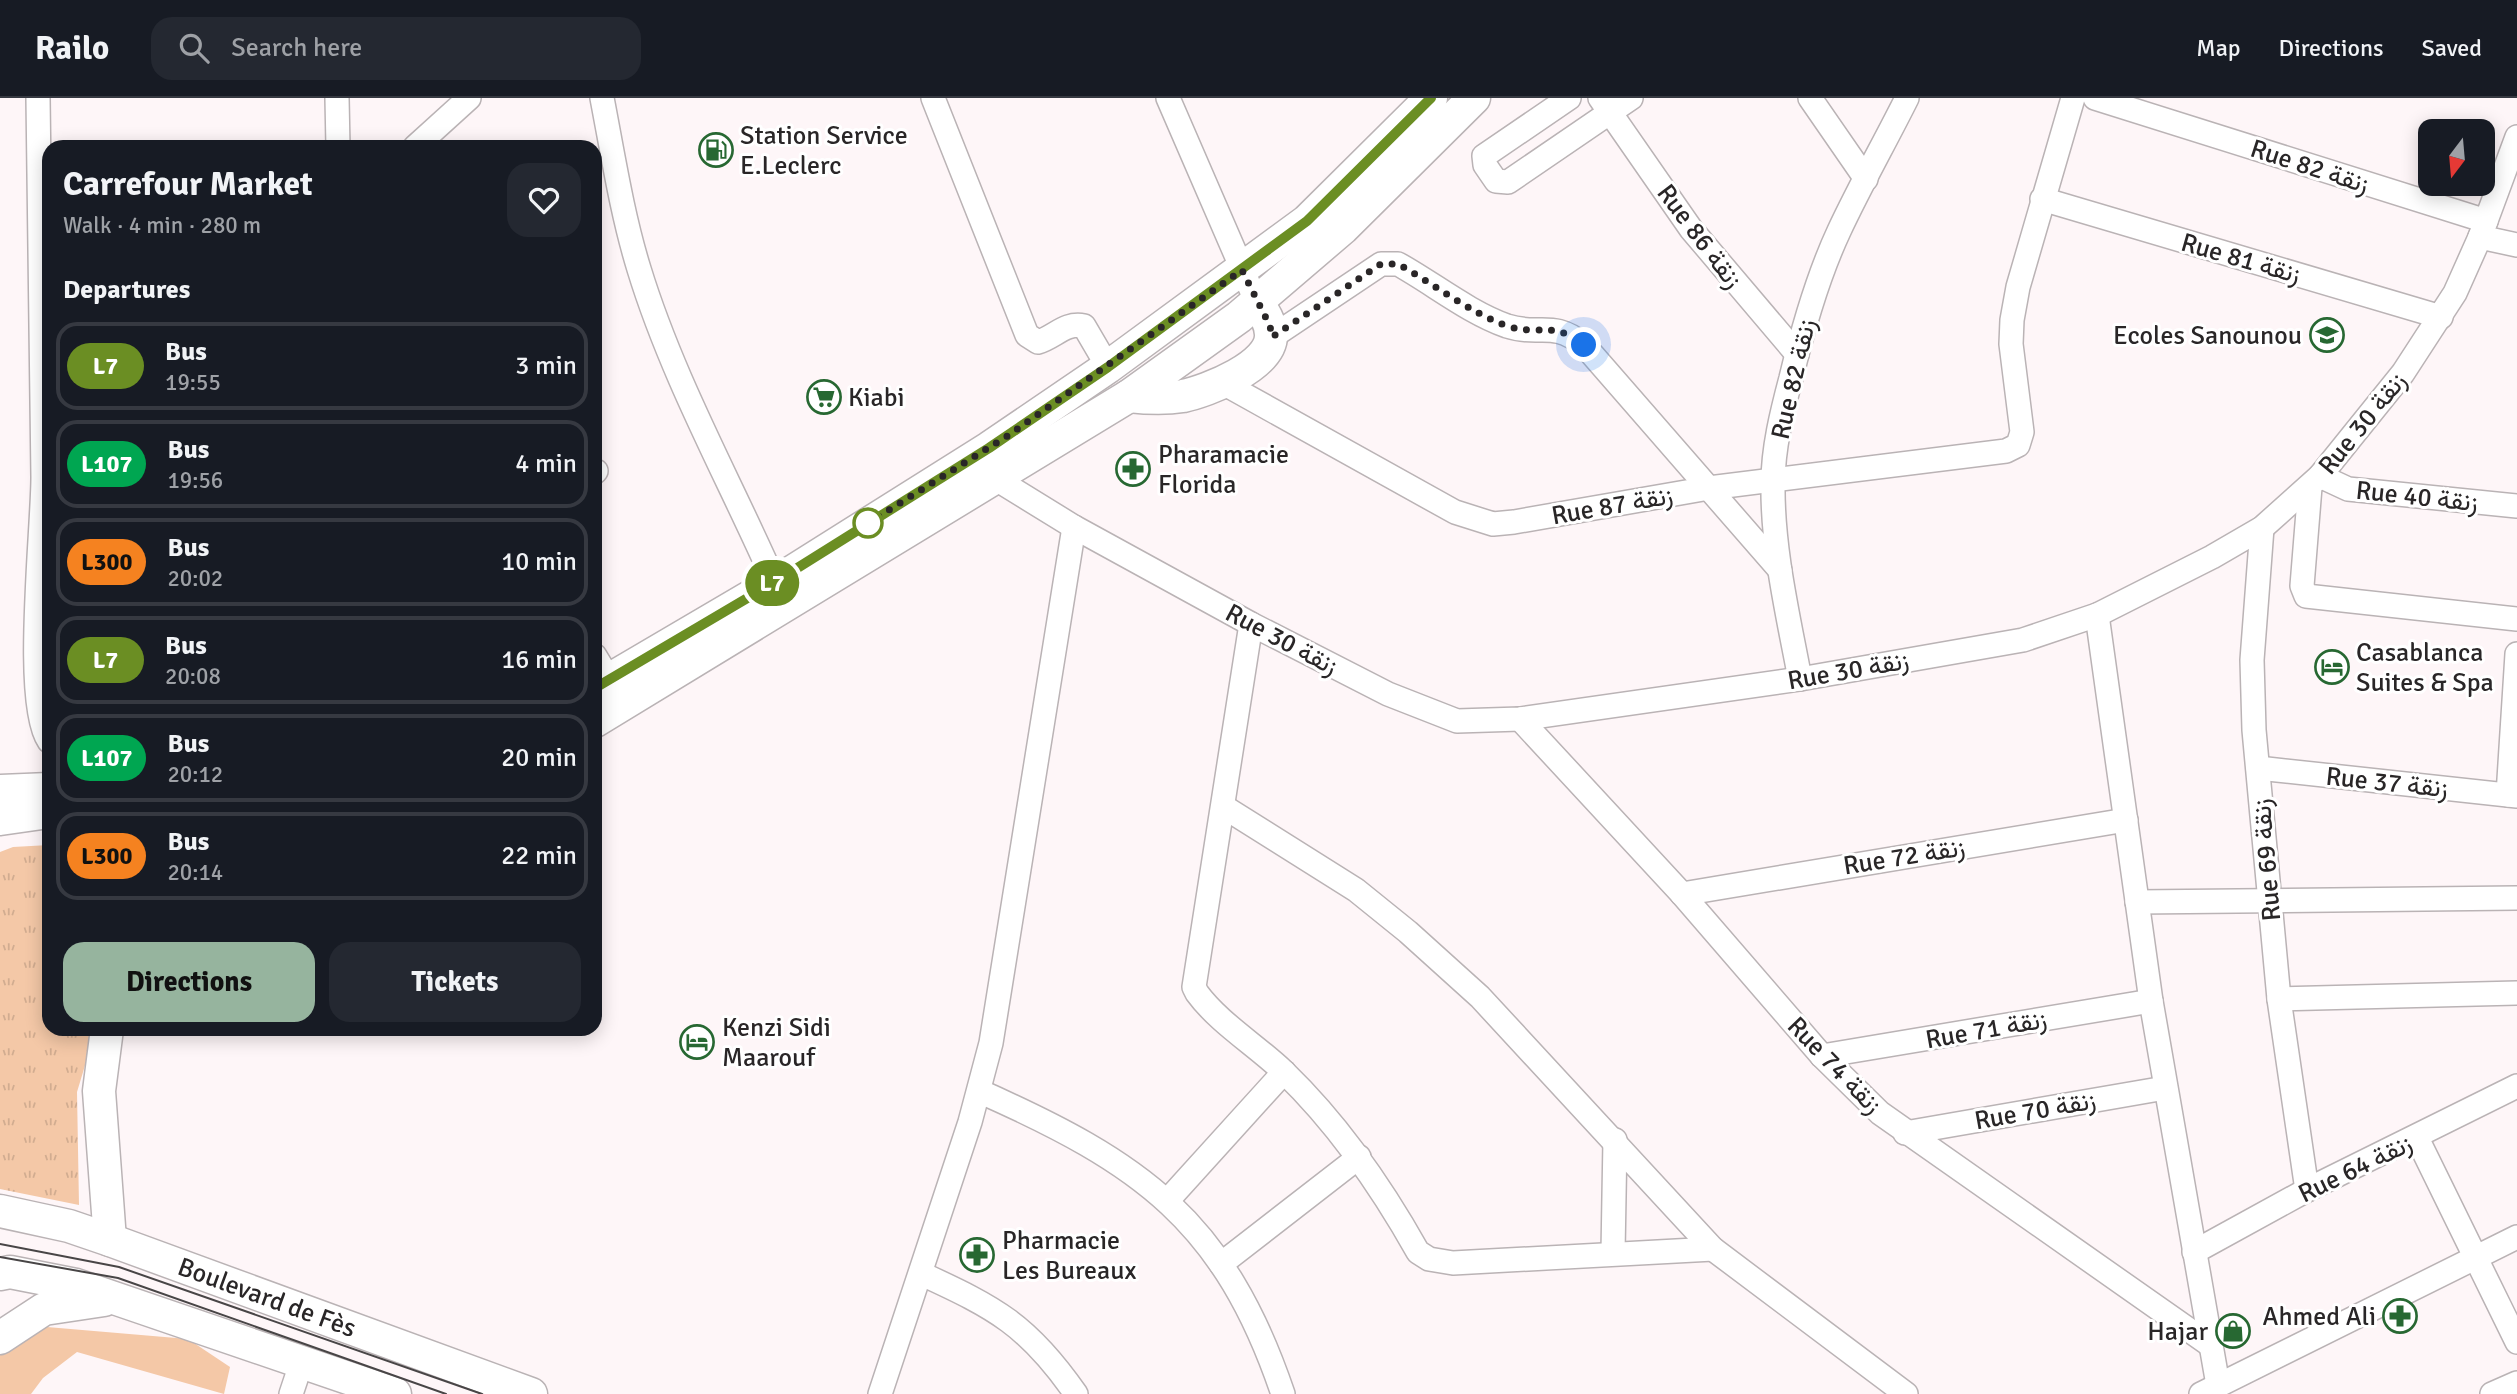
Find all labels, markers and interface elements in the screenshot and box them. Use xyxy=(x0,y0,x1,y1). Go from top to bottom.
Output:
search box xyxy=(151,17,641,80)
text: Railo xyxy=(35,28,109,69)
icon: search xyxy=(175,29,213,67)
text: Search here xyxy=(231,32,362,64)
text: Map xyxy=(2196,33,2241,63)
text: Directions xyxy=(2279,33,2384,63)
text: Saved xyxy=(2422,33,2482,63)
north arrow xyxy=(2418,119,2496,196)
map controls xyxy=(2418,119,2495,196)
place label: Station Service E.Leclerc xyxy=(740,120,908,182)
fuel station icon: Station Service E.Leclerc xyxy=(697,131,735,169)
street label: Rue 82 زنقة xyxy=(2246,133,2373,201)
button: heart xyxy=(507,163,581,237)
text: Carrefour Market xyxy=(63,164,313,205)
street label: Rue 86 زنقة xyxy=(1649,178,1749,295)
text: Walk · 4 min · 280 m xyxy=(63,211,261,240)
street label: Rue 81 زنقة xyxy=(2177,227,2304,291)
text: Departures xyxy=(63,274,190,306)
street label: Rue 82 زنقة xyxy=(1765,316,1823,443)
school or university icon: Ecoles Sanounou xyxy=(2308,316,2346,354)
place label: Ecoles Sanounou xyxy=(2113,320,2302,352)
your location xyxy=(1566,327,1601,362)
text: Bus xyxy=(165,336,207,368)
text: 3 min xyxy=(515,350,577,382)
text: L7 xyxy=(93,351,118,381)
street label: Rue 30 زنقة xyxy=(2312,366,2414,481)
text: 19:55 xyxy=(165,368,221,397)
supermarket icon: Kiabi xyxy=(805,378,843,416)
place label: Kiabi xyxy=(848,382,905,414)
text: Bus xyxy=(167,434,209,466)
place label: Pharamacie Florida xyxy=(1158,439,1289,501)
text: 4 min xyxy=(515,448,577,480)
text: L107 xyxy=(81,449,132,479)
pharmacy icon: Pharamacie Florida xyxy=(1114,450,1152,488)
text: 19:56 xyxy=(167,466,223,495)
street label: Rue 40 زنقة xyxy=(2354,475,2480,519)
street label: Rue 87 زنقة xyxy=(1549,480,1675,532)
unlabelled marker xyxy=(853,508,883,538)
text: Bus xyxy=(167,532,209,564)
text: 10 min xyxy=(501,546,577,578)
text: L300 xyxy=(81,547,132,577)
line badge: L7 xyxy=(740,560,804,606)
text: 20:02 xyxy=(167,564,223,593)
text: L7 xyxy=(759,568,785,598)
street label: Rue 30 زنقة xyxy=(1220,597,1343,683)
text: Bus xyxy=(165,630,207,662)
place label: Casablanca Suites & Spa xyxy=(2356,637,2494,699)
text: 16 min xyxy=(501,644,577,676)
text: L7 xyxy=(93,645,118,675)
street label: Rue 30 زنقة xyxy=(1785,645,1911,697)
hotel icon: Casablanca Suites & Spa xyxy=(2313,648,2351,686)
text: 20:08 xyxy=(165,662,221,691)
text: Bus xyxy=(167,728,209,760)
text: 20 min xyxy=(501,742,577,774)
text: L107 xyxy=(81,743,132,773)
text: 20:12 xyxy=(167,760,223,789)
street label: Rue 37 زنقة xyxy=(2324,761,2450,805)
street label: Rue 69 زنقة xyxy=(2246,797,2288,922)
text: Bus xyxy=(167,826,209,858)
street label: Rue 72 زنقة xyxy=(1841,832,1967,882)
text: 22 min xyxy=(501,840,577,872)
text: L300 xyxy=(81,841,132,871)
text: 20:14 xyxy=(167,858,223,887)
button: Directions xyxy=(63,942,315,1022)
button: Tickets xyxy=(329,942,581,1022)
street label: Rue 71 زنقة xyxy=(1923,1004,2049,1056)
street label: Rue 74 زنقة xyxy=(1780,1010,1888,1121)
place label: Kenzi Sidi Maarouf xyxy=(722,1012,831,1074)
hotel icon: Kenzi Sidi Maarouf xyxy=(678,1023,716,1061)
street label: Rue 70 زنقة xyxy=(1972,1085,2098,1137)
street label: Rue 64 زنقة xyxy=(2293,1128,2418,1210)
place label: Pharmacie Les Bureaux xyxy=(1002,1225,1136,1287)
pharmacy icon: Pharmacie Les Bureaux xyxy=(958,1236,996,1274)
street label: Boulevard de Fès xyxy=(173,1251,360,1345)
pharmacy icon: Ahmed Ali xyxy=(2381,1297,2419,1335)
place label: Ahmed Ali xyxy=(2263,1301,2376,1333)
shop icon: Hajar xyxy=(2214,1312,2252,1350)
place label: Hajar xyxy=(2147,1316,2208,1348)

